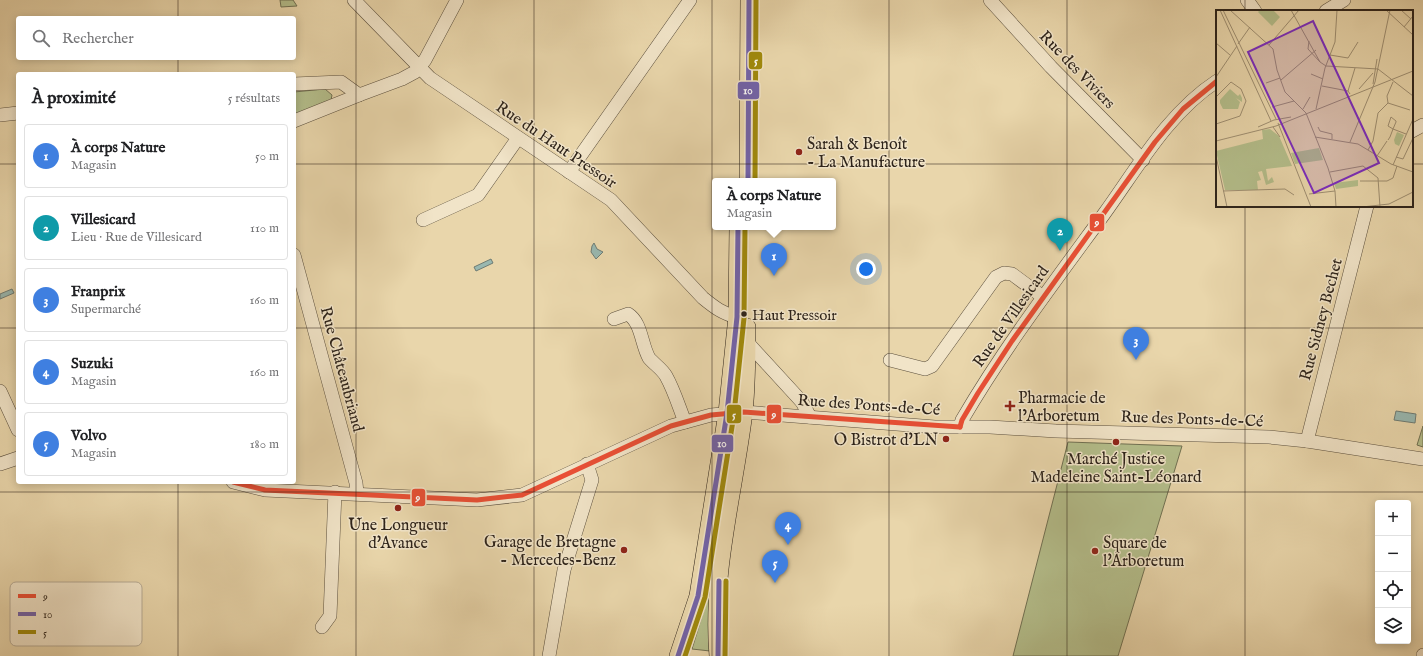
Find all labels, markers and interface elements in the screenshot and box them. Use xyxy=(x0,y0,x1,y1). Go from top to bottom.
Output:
inset map xyxy=(1216,10,1413,207)
search box xyxy=(16,16,296,60)
icon: search xyxy=(30,27,52,49)
street label: Rue des Viviers xyxy=(1034,27,1119,114)
text: Rechercher xyxy=(62,29,134,48)
line badge: 5 xyxy=(748,51,763,70)
text: 5 xyxy=(754,54,758,68)
line badge: 10 xyxy=(737,81,760,100)
text: 10 xyxy=(743,84,753,98)
text: À proximité xyxy=(32,88,116,109)
text: 5 résultats xyxy=(228,90,280,107)
street label: Rue du Haut Pressoir xyxy=(491,98,620,194)
place label: Sarah & Benoît - La Manufacture xyxy=(807,135,925,173)
text: À corps Nature xyxy=(71,138,165,157)
marker: Sarah & Benoît - La Manufacture xyxy=(794,147,804,157)
text: 1 xyxy=(44,148,48,165)
text: 50 m xyxy=(255,148,279,165)
text: Magasin xyxy=(71,157,117,174)
popup xyxy=(712,178,836,230)
text: À corps Nature xyxy=(727,186,821,205)
text: Magasin xyxy=(727,205,772,222)
text: Villesicard xyxy=(71,210,136,229)
line badge: 9 xyxy=(1089,213,1105,232)
text: 9 xyxy=(1094,216,1100,230)
pin: 2 xyxy=(1047,218,1073,251)
text: 2 xyxy=(43,220,49,237)
text: 110 m xyxy=(250,220,279,237)
text: Lieu · Rue de Villesicard xyxy=(71,229,202,246)
pin: 1 xyxy=(761,243,787,276)
street label: Rue Sidney Bechet xyxy=(1296,256,1348,383)
your location xyxy=(856,259,876,279)
street label: Rue de Villesicard xyxy=(969,262,1054,372)
text: Franprix xyxy=(71,282,125,301)
text: 3 xyxy=(44,292,48,309)
text: 160 m xyxy=(249,292,279,309)
text: Supermarché xyxy=(71,301,141,318)
street label: Rue Châteaubriand xyxy=(315,305,368,435)
place label: Haut Pressoir xyxy=(752,306,837,325)
marker: Haut Pressoir xyxy=(739,309,749,319)
pin: 3 xyxy=(1123,327,1149,360)
text: Suzuki xyxy=(71,354,113,373)
text: 4 xyxy=(43,364,49,381)
text: 160 m xyxy=(249,364,279,381)
text: Magasin xyxy=(71,373,117,390)
place label: Pharmacie de l’Arboretum xyxy=(1018,389,1106,427)
street label: Rue des Ponts-de-Cé xyxy=(797,391,941,421)
marker: Pharmacie de l’Arboretum xyxy=(1005,401,1015,411)
line badge: 5 xyxy=(726,404,742,424)
line badge: 9 xyxy=(766,404,782,424)
text: 5 xyxy=(732,408,736,422)
text: 9 xyxy=(771,408,777,422)
street label: Rue des Ponts-de-Cé xyxy=(1120,408,1264,432)
text: Volvo xyxy=(71,426,107,445)
place label: O Bistrot d'LN xyxy=(834,431,938,451)
line badge: 10 xyxy=(711,434,734,453)
marker: O Bistrot d'LN xyxy=(941,434,951,444)
text: 5 xyxy=(44,436,48,453)
text: 180 m xyxy=(250,436,279,453)
text: 10 xyxy=(717,437,727,451)
marker: Marché Justice Madeleine Saint-Léonard xyxy=(1111,437,1121,447)
text: Magasin xyxy=(71,445,117,462)
place label: Marché Justice Madeleine Saint-Léonard xyxy=(1030,450,1202,488)
line badge: 9 xyxy=(411,488,426,507)
text: 9 xyxy=(415,491,421,505)
map controls xyxy=(1375,500,1411,644)
button: + xyxy=(1375,500,1411,536)
marker: Une Longueur d'Avance xyxy=(393,503,403,513)
pin: 4 xyxy=(775,512,801,545)
place label: Une Longueur d'Avance xyxy=(348,516,448,554)
place label: Garage de Bretagne - Mercedes-Benz xyxy=(484,533,616,571)
place label: Square de l'Arboretum xyxy=(1103,534,1184,572)
button: − xyxy=(1375,536,1411,572)
marker: Garage de Bretagne - Mercedes-Benz xyxy=(619,545,629,555)
marker: Square de l'Arboretum xyxy=(1090,546,1100,556)
pin: 5 xyxy=(762,550,788,583)
button: locate xyxy=(1375,572,1411,608)
legend xyxy=(10,582,142,646)
text: 9 xyxy=(42,590,48,604)
text: 10 xyxy=(43,608,52,622)
button: layers xyxy=(1375,608,1411,644)
text: 5 xyxy=(43,626,47,640)

